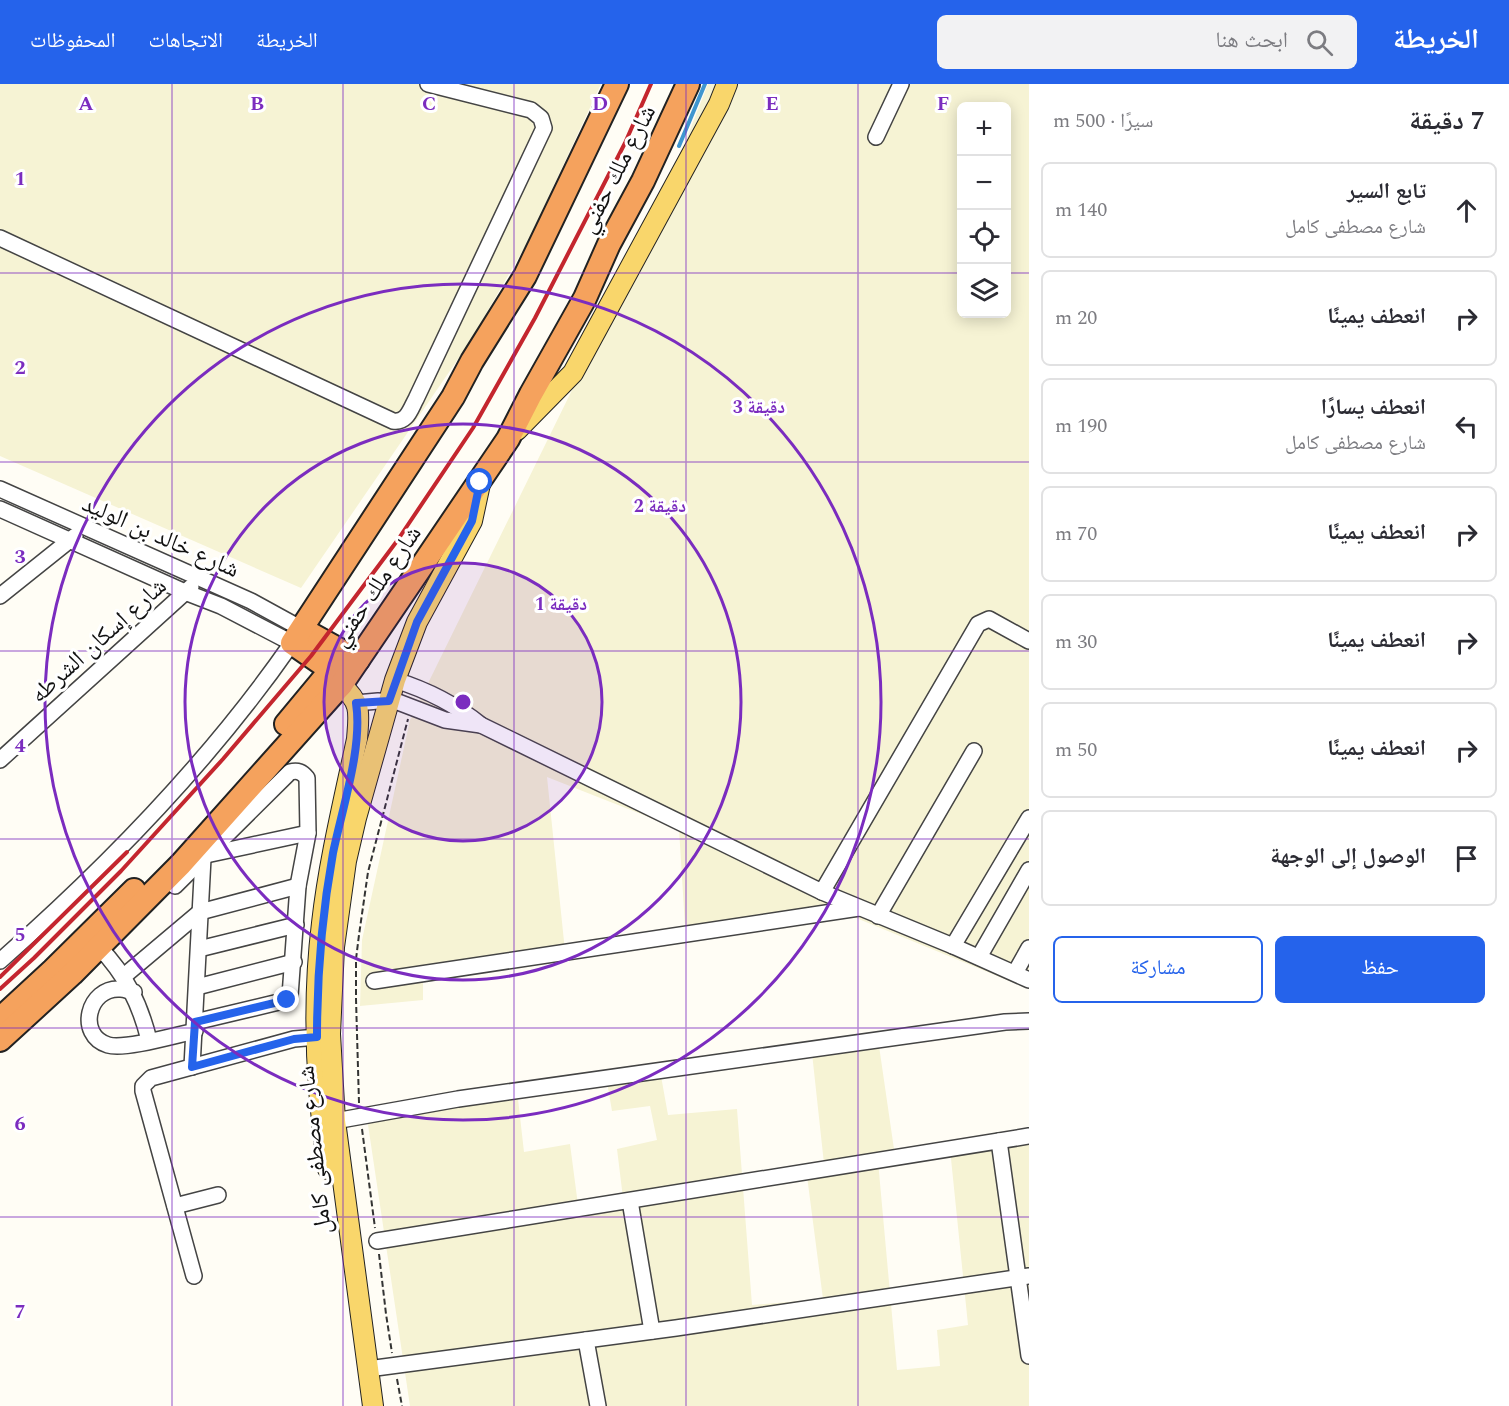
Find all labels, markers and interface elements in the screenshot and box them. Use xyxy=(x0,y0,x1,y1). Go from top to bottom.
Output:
search box xyxy=(937,15,1357,69)
text: الخريطة xyxy=(1393,18,1479,61)
text: ابحث هنا xyxy=(1216,24,1288,57)
text: المحفوظات xyxy=(30,25,115,57)
text: الاتجاهات xyxy=(148,25,223,57)
text: الخريطة xyxy=(256,25,318,57)
icon: search xyxy=(1303,26,1336,59)
text: A xyxy=(78,89,94,119)
text: B xyxy=(250,89,264,119)
text: C xyxy=(422,89,436,119)
text: D xyxy=(592,89,608,119)
text: E xyxy=(765,89,779,119)
text: F xyxy=(937,89,949,119)
street label: شارع ملك حفني xyxy=(570,99,666,240)
text: 7 دقيقة xyxy=(1409,101,1485,141)
map controls xyxy=(957,102,1011,318)
button: + xyxy=(957,102,1011,156)
text: سيرًا · 500 m xyxy=(1053,106,1153,136)
button: − xyxy=(957,156,1011,210)
text: 1 xyxy=(14,164,26,194)
text: تابع السير xyxy=(1347,175,1426,208)
icon: ahead xyxy=(1450,194,1483,227)
text: 140 m xyxy=(1055,195,1107,225)
button: locate xyxy=(957,210,1011,264)
text: شارع مصطفى كامل xyxy=(1285,212,1426,242)
button: layers xyxy=(957,264,1011,318)
text: انعطف يمينًا xyxy=(1327,300,1426,333)
icon: right xyxy=(1450,302,1483,335)
text: 20 m xyxy=(1055,303,1097,333)
text: 2 xyxy=(14,353,26,383)
text: انعطف يسارًا xyxy=(1321,391,1426,424)
text: 3 دقيقة xyxy=(733,394,785,421)
icon: left xyxy=(1450,410,1483,443)
text: 190 m xyxy=(1055,411,1107,441)
text: شارع مصطفى كامل xyxy=(1285,428,1426,458)
route start xyxy=(466,468,492,494)
street label: شارع خالد بن الوليد xyxy=(76,486,245,588)
text: 2 دقيقة xyxy=(634,493,686,520)
text: انعطف يمينًا xyxy=(1327,516,1426,549)
street label: شارع ملك حفني xyxy=(323,518,431,655)
icon: right xyxy=(1450,518,1483,551)
text: 70 m xyxy=(1055,519,1097,549)
text: 3 xyxy=(14,542,26,572)
street label: شارع إسكان الشرطه xyxy=(22,569,175,712)
text: 1 دقيقة xyxy=(535,591,587,618)
text: انعطف يمينًا xyxy=(1327,624,1426,657)
icon: right xyxy=(1450,626,1483,659)
text: 30 m xyxy=(1055,627,1097,657)
centre of rings xyxy=(453,692,473,712)
text: 4 xyxy=(14,731,26,761)
text: انعطف يمينًا xyxy=(1327,732,1426,765)
icon: right xyxy=(1450,734,1483,767)
text: 50 m xyxy=(1055,735,1097,765)
text: الوصول إلى الوجهة xyxy=(1270,840,1426,873)
icon: arrive xyxy=(1450,842,1483,875)
text: 5 xyxy=(14,920,26,950)
button: مشاركة xyxy=(1053,936,1263,1003)
button: حفظ xyxy=(1275,936,1485,1003)
route end xyxy=(273,986,299,1012)
street label: شارع مصطفى كامل xyxy=(288,1064,342,1236)
text: 6 xyxy=(14,1109,26,1139)
text: 7 xyxy=(14,1297,26,1327)

